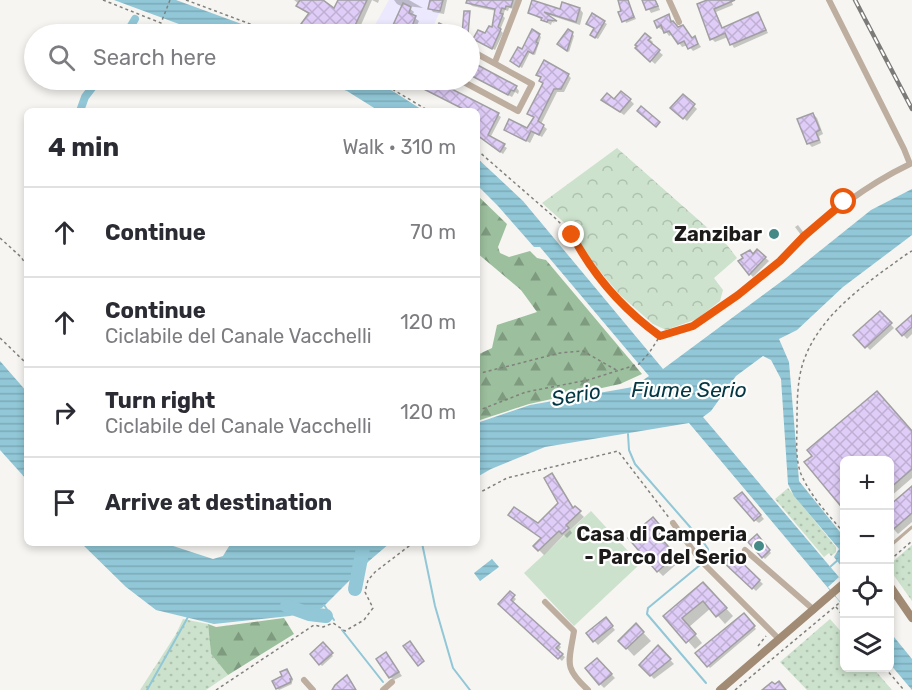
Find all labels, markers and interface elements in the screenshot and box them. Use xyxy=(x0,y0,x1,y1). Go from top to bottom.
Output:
search box xyxy=(24,24,480,90)
icon: search xyxy=(45,41,78,74)
text: Search here xyxy=(93,44,216,71)
text: 4 min xyxy=(48,132,119,163)
text: Walk · 310 m xyxy=(342,135,456,159)
route start xyxy=(830,188,856,214)
icon: ahead xyxy=(48,216,81,249)
text: Continue xyxy=(105,219,206,246)
text: 70 m xyxy=(410,220,456,244)
route end xyxy=(558,221,584,247)
place label: Zanzibar xyxy=(674,222,762,246)
marker: Zanzibar xyxy=(767,227,781,241)
text: Continue xyxy=(105,297,206,324)
icon: ahead xyxy=(48,306,81,339)
text: 120 m xyxy=(400,310,456,334)
text: Ciclabile del Canale Vacchelli xyxy=(105,324,372,348)
water label: Fiume Serio xyxy=(631,377,747,402)
water label: Serio xyxy=(549,378,603,411)
text: Turn right xyxy=(105,387,215,414)
icon: right xyxy=(48,396,81,429)
text: 120 m xyxy=(400,400,456,424)
text: Ciclabile del Canale Vacchelli xyxy=(105,414,372,438)
map controls xyxy=(840,456,894,672)
button: + xyxy=(840,456,894,510)
icon: arrive xyxy=(48,486,81,519)
text: Arrive at destination xyxy=(105,489,332,516)
button: − xyxy=(840,510,894,564)
place label: Casa di Camperia - Parco del Serio xyxy=(576,522,747,569)
marker: Casa di Camperia - Parco del Serio xyxy=(752,539,766,553)
button: locate xyxy=(840,564,894,618)
button: layers xyxy=(840,618,894,672)

